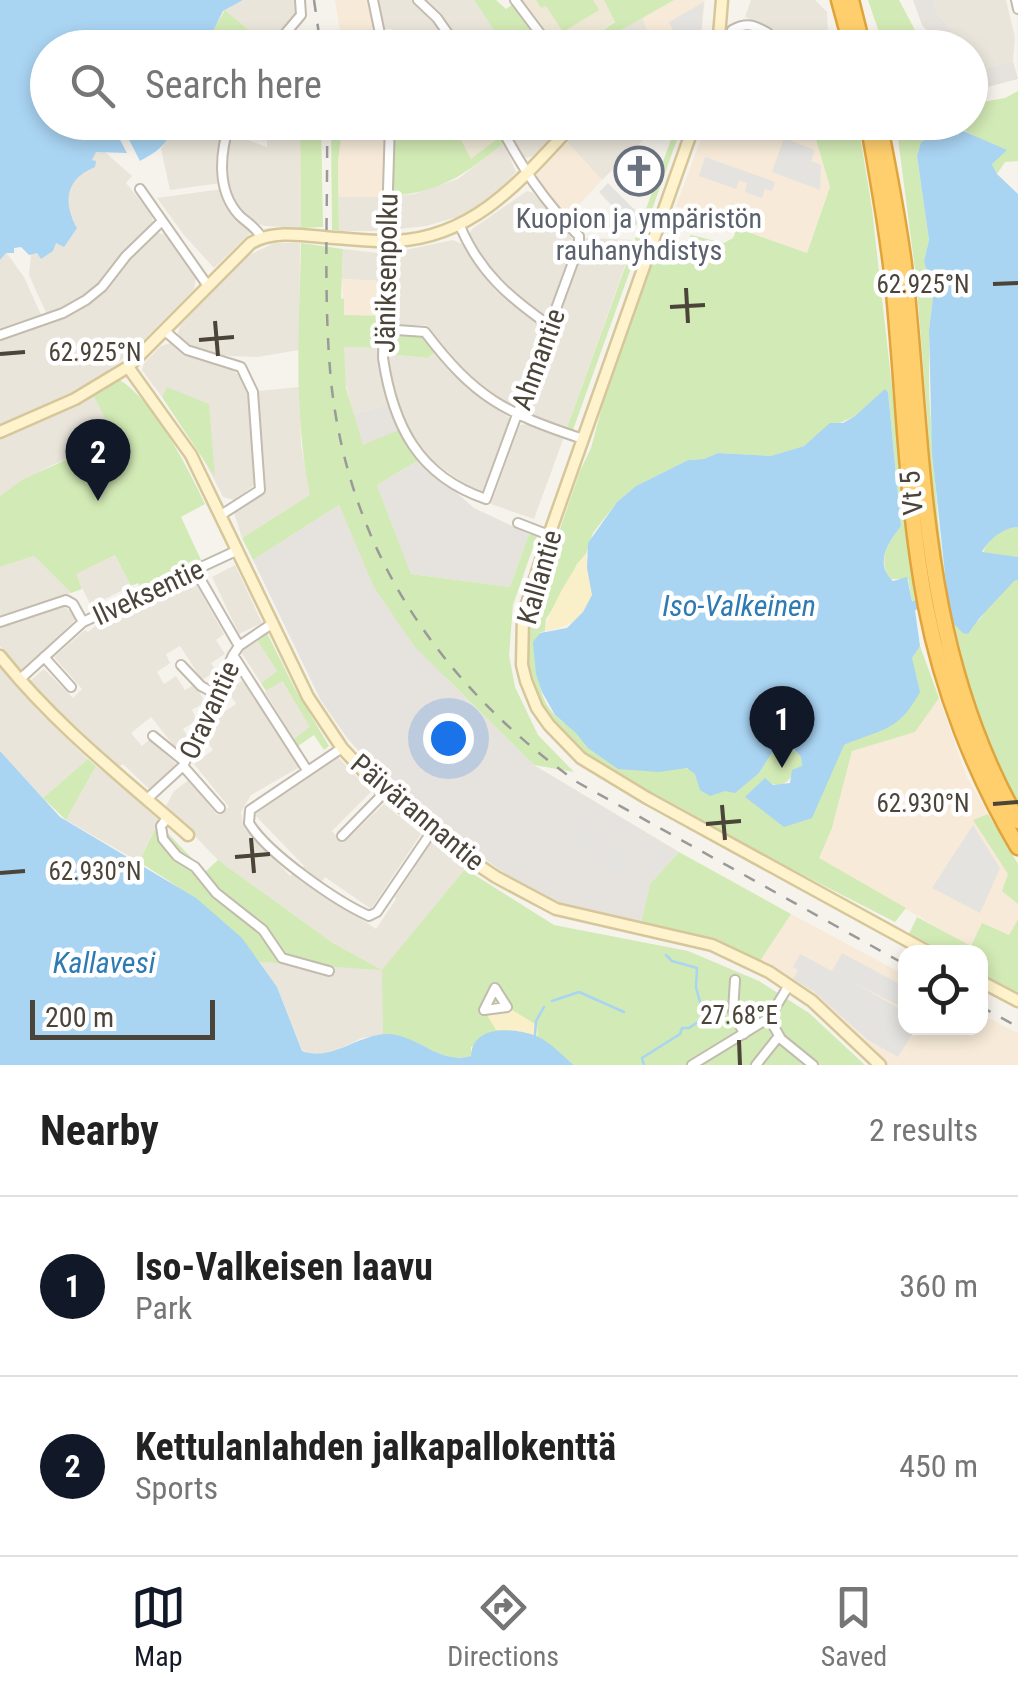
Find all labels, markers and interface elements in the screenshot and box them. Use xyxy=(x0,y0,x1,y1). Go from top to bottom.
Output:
search box xyxy=(30,30,988,140)
icon: search xyxy=(65,58,120,113)
text: Search here xyxy=(145,63,322,107)
church icon: Kuopion ja ympäristön rauhanyhdistys xyxy=(613,145,665,197)
street label: Jäniksenpolku xyxy=(369,193,404,353)
place label: Kuopion ja ympäristön rauhanyhdistys xyxy=(516,202,762,267)
text: 62.925°N xyxy=(876,270,970,299)
street label: Ahmantie xyxy=(505,304,572,414)
text: 62.925°N xyxy=(48,338,142,367)
pin: 2 xyxy=(66,418,130,501)
street label: Vt 5 xyxy=(893,469,930,516)
street label: Kallantie xyxy=(510,526,569,628)
street label: Ilveksentie xyxy=(88,553,209,632)
water label: Iso-Valkeinen xyxy=(662,588,816,623)
street label: Oravantie xyxy=(172,656,247,765)
pin: 1 xyxy=(750,686,814,768)
your location xyxy=(423,713,474,764)
street label: Päivärannantie xyxy=(344,747,491,878)
text: 62.930°N xyxy=(876,789,970,818)
text: 62.930°N xyxy=(48,857,142,886)
water label: Kallavesi xyxy=(53,945,156,980)
map controls xyxy=(898,945,988,1035)
button: locate xyxy=(898,945,988,1035)
scale bar xyxy=(30,995,215,1040)
text: 200 m xyxy=(45,1001,114,1034)
text: 27.68°E xyxy=(700,1001,778,1030)
text: Nearby xyxy=(40,1106,159,1155)
text: 2 results xyxy=(869,1111,978,1149)
text: Iso-Valkeisen laavu xyxy=(135,1245,433,1289)
text: 1 xyxy=(64,1267,81,1305)
text: 360 m xyxy=(899,1267,978,1305)
text: Park xyxy=(135,1289,192,1327)
text: Kettulanlahden jalkapallokenttä xyxy=(135,1425,616,1469)
text: 2 xyxy=(64,1447,81,1485)
text: 450 m xyxy=(899,1447,978,1485)
text: Sports xyxy=(135,1469,218,1507)
tab: Map xyxy=(131,1580,186,1673)
tab: Directions xyxy=(447,1580,559,1673)
tab: Saved xyxy=(821,1580,887,1673)

